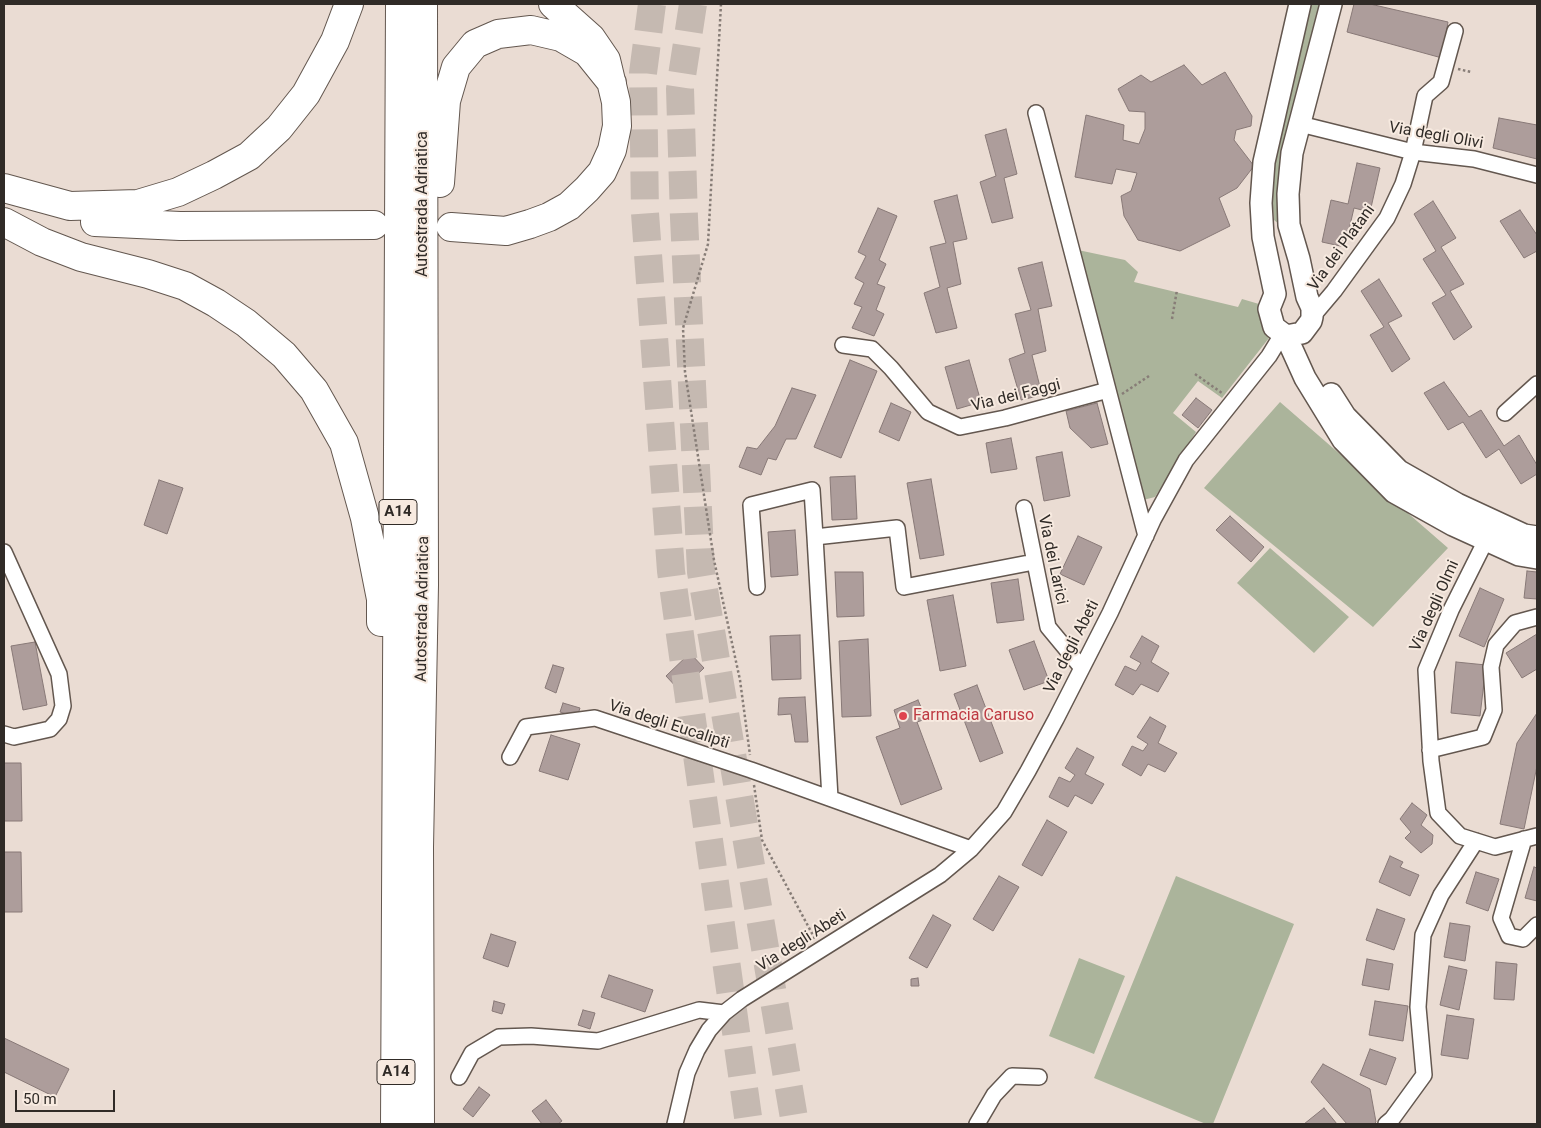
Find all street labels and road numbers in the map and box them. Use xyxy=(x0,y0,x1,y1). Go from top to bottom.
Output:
street label: Via degli Olivi xyxy=(1387,118,1485,154)
street label: Autostrada Adriatica xyxy=(413,131,433,277)
street label: Via dei Platani xyxy=(1304,201,1380,295)
street label: Via dei Faggi xyxy=(969,376,1063,416)
road number: A14 xyxy=(379,500,417,524)
street label: Via dei Larici xyxy=(1033,513,1071,607)
street label: Autostrada Adriatica xyxy=(412,536,434,682)
street label: Via degli Olmi xyxy=(1406,557,1464,655)
street label: Via degli Abeti xyxy=(1040,597,1104,697)
street label: Via degli Eucalipti xyxy=(606,696,732,754)
street label: Via degli Abeti xyxy=(754,906,850,976)
road number: A14 xyxy=(377,1060,415,1084)

